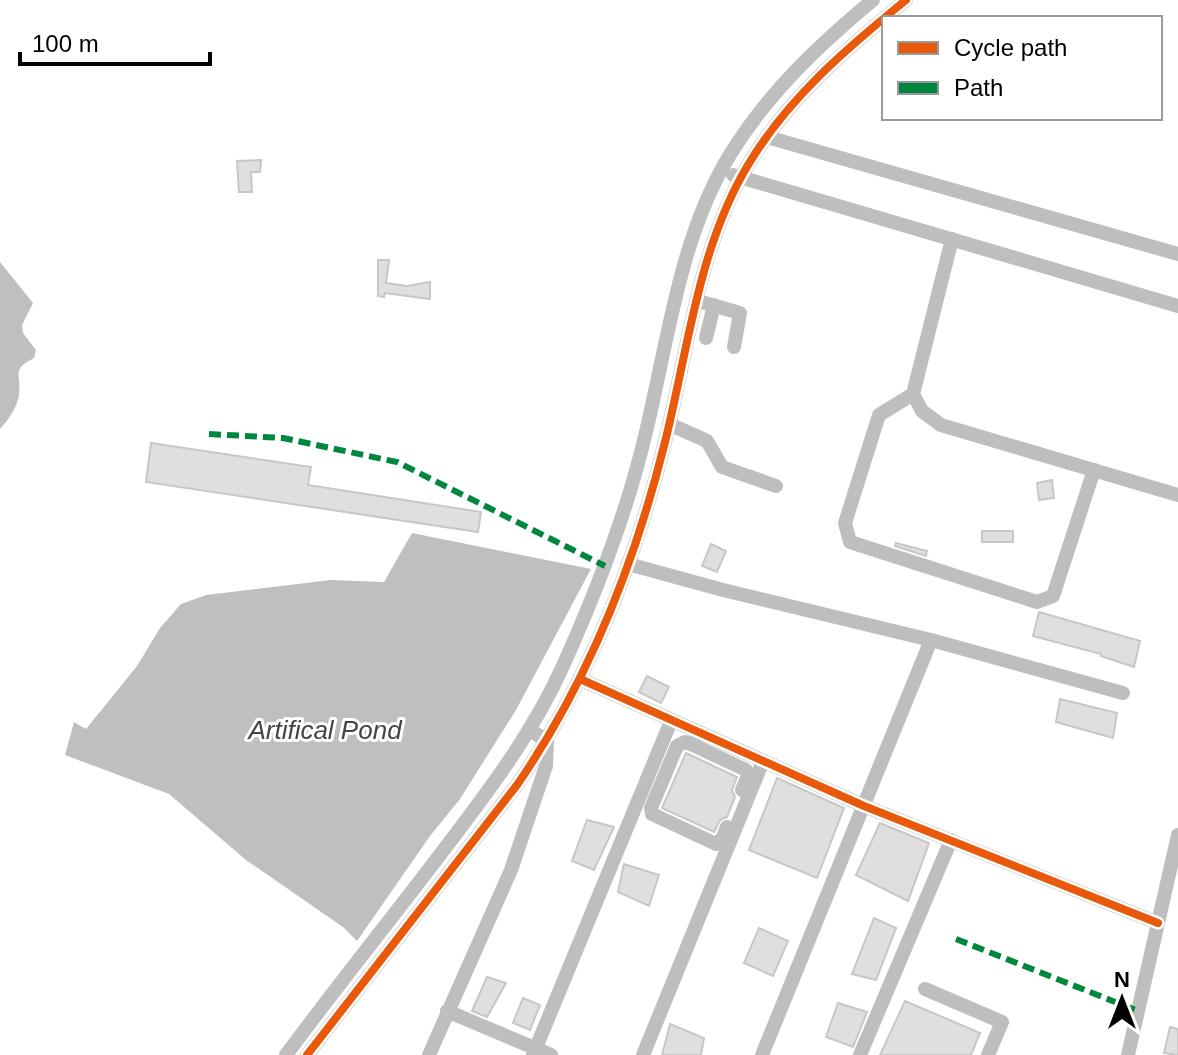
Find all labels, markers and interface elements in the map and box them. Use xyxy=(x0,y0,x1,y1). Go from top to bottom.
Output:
scale bar xyxy=(20,16,210,66)
legend xyxy=(882,16,1162,120)
text: 100 m xyxy=(32,30,99,57)
text: Cycle path xyxy=(954,34,1067,61)
text: Path xyxy=(954,74,1003,101)
water label: Artifical Pond xyxy=(246,715,403,745)
north arrow xyxy=(1082,959,1162,1039)
text: N xyxy=(1114,967,1130,992)

